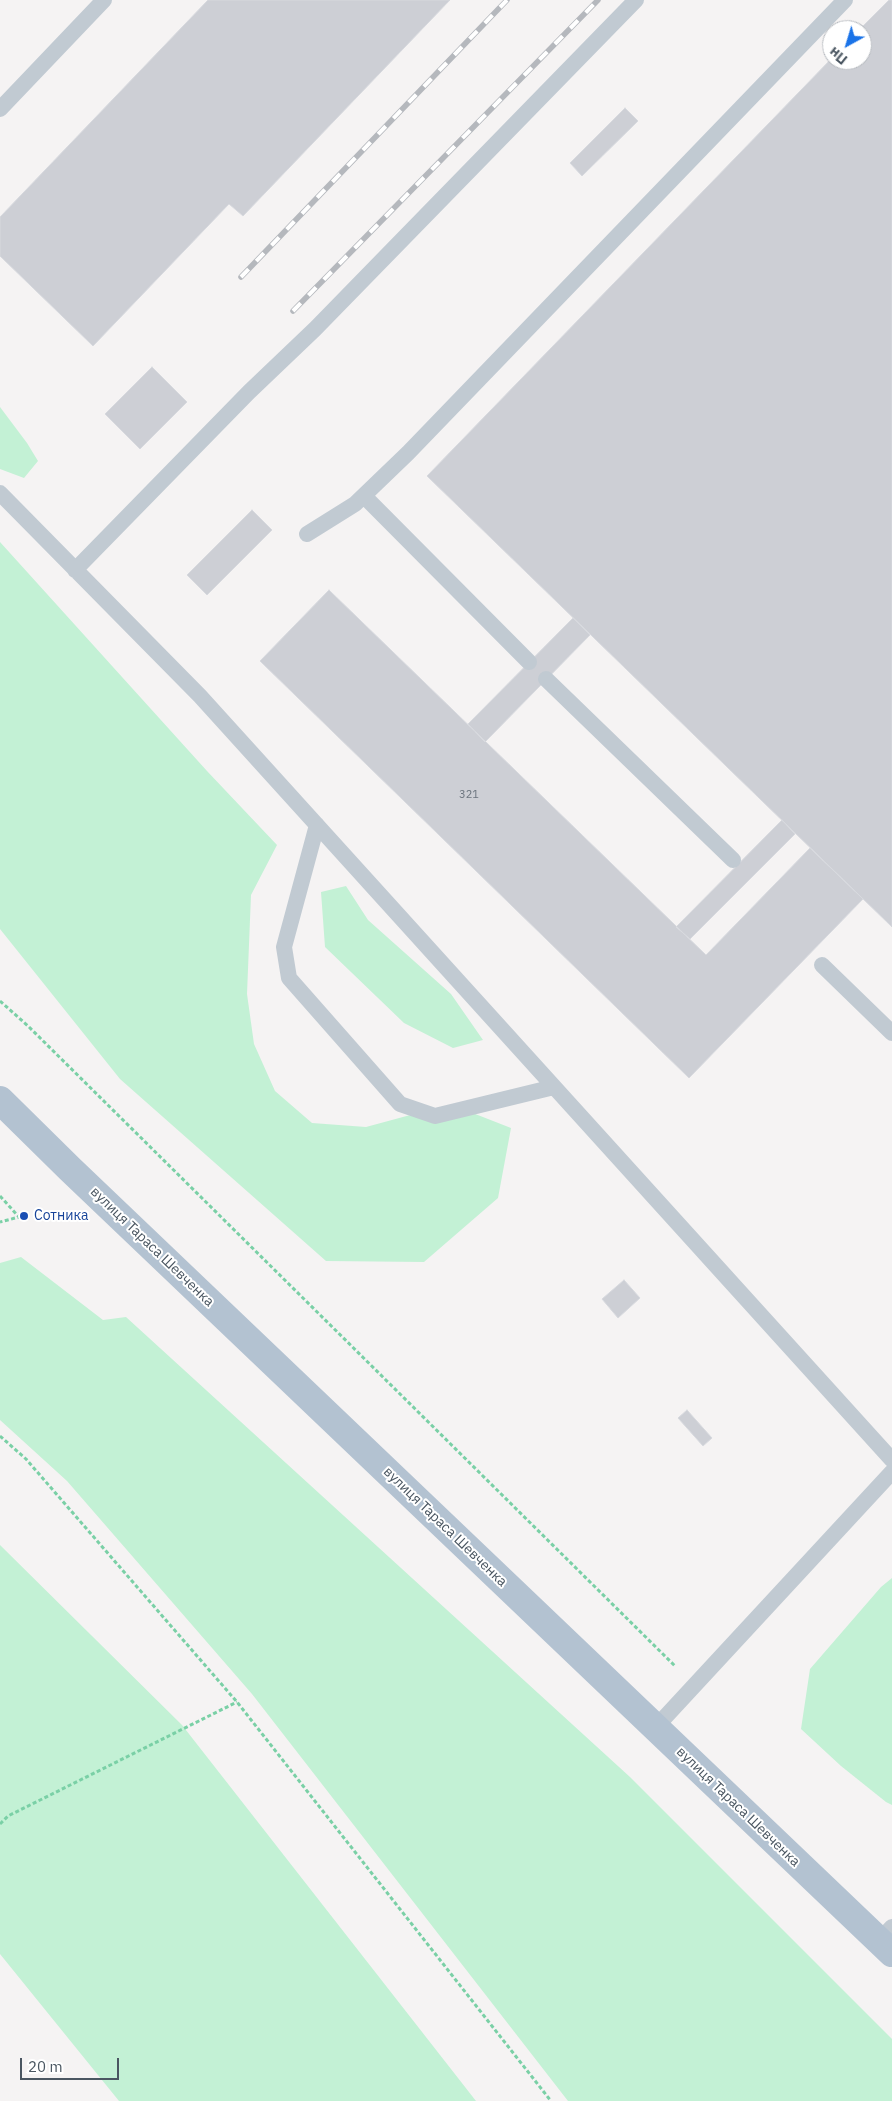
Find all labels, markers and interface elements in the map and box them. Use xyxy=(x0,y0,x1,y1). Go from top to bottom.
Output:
north arrow xyxy=(822,20,872,70)
text: Пн xyxy=(825,43,851,69)
house number: 321 xyxy=(459,788,479,802)
street label: вулиця Тараса Шевченка xyxy=(87,1184,217,1310)
place label: Сотника xyxy=(34,1208,88,1224)
marker: Сотника xyxy=(18,1210,30,1222)
street label: вулиця Тараса Шевченка xyxy=(380,1464,510,1590)
street label: вулиця Тараса Шевченка xyxy=(673,1744,803,1870)
scale bar xyxy=(22,2048,121,2080)
text: 20 m xyxy=(28,2057,63,2076)

